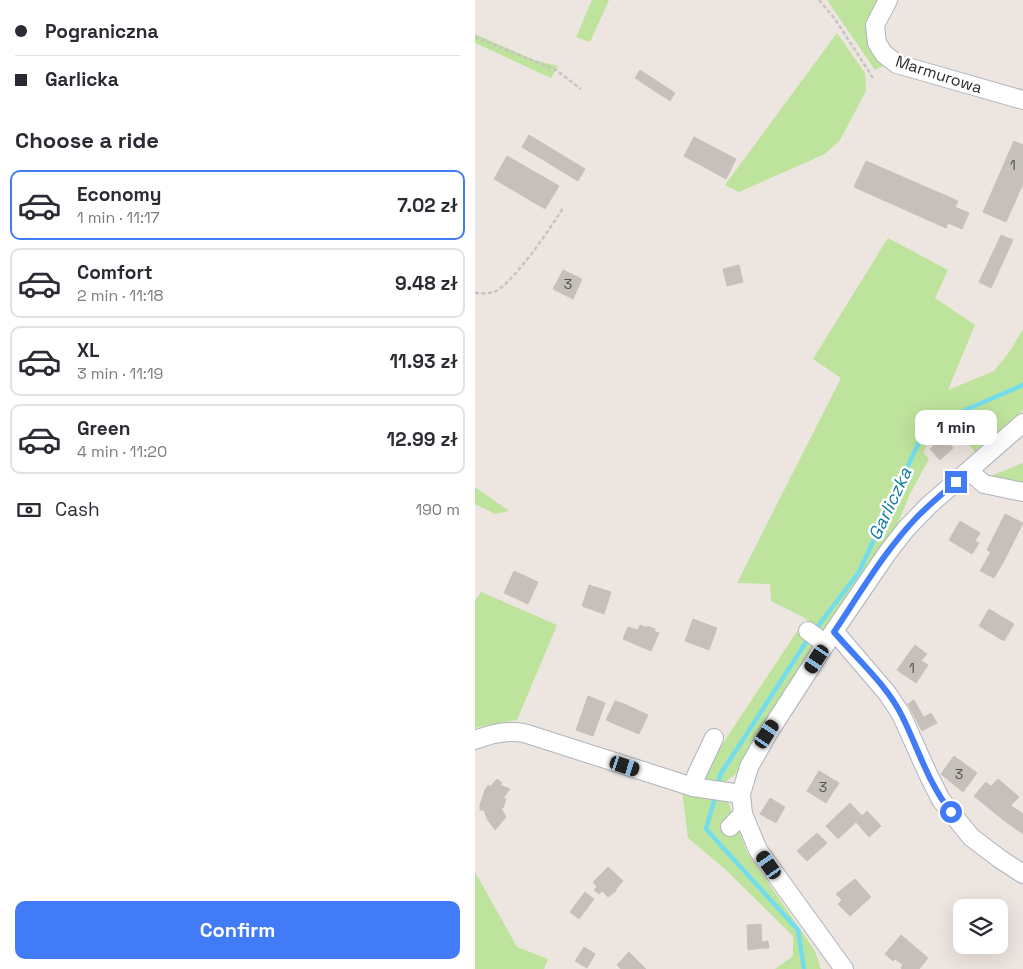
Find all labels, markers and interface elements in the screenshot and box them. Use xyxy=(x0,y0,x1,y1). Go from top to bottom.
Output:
text: Pograniczna xyxy=(45,19,159,44)
street label: Marmurowa xyxy=(893,51,985,98)
text: Garlicka xyxy=(45,67,119,92)
text: Choose a ride xyxy=(15,126,159,154)
house number: 1 xyxy=(1010,156,1016,174)
text: Economy xyxy=(77,182,161,207)
icon: car xyxy=(17,183,62,228)
text: 7.02 zł xyxy=(397,193,458,218)
text: 1 min · 11:17 xyxy=(77,207,160,228)
text: Comfort xyxy=(77,260,153,285)
icon: car xyxy=(17,261,62,306)
text: 9.48 zł xyxy=(395,271,458,296)
house number: 3 xyxy=(564,275,572,293)
text: 2 min · 11:18 xyxy=(77,285,164,306)
text: XL xyxy=(77,338,100,363)
icon: car xyxy=(17,339,62,384)
text: 11.93 zł xyxy=(389,349,458,374)
text: 3 min · 11:19 xyxy=(77,363,163,384)
callout: 1 min xyxy=(915,410,997,444)
text: Green xyxy=(77,416,130,441)
icon: car xyxy=(17,417,62,462)
text: 1 min xyxy=(936,417,976,438)
text: 12.99 zł xyxy=(387,427,458,452)
text: 4 min · 11:20 xyxy=(77,441,167,462)
water label: Garliczka xyxy=(863,463,917,544)
route end xyxy=(945,471,967,493)
icon: cash xyxy=(15,496,43,524)
text: Cash xyxy=(55,497,100,522)
text: 190 m xyxy=(415,499,460,520)
car xyxy=(802,642,831,676)
house number: 1 xyxy=(909,659,915,677)
car xyxy=(752,717,781,751)
car xyxy=(608,754,641,778)
house number: 3 xyxy=(955,765,963,783)
house number: 3 xyxy=(819,778,827,796)
route start xyxy=(940,801,962,823)
car xyxy=(754,848,783,882)
map controls xyxy=(953,899,1008,954)
button: layers xyxy=(953,899,1008,954)
button: Confirm xyxy=(15,901,460,959)

